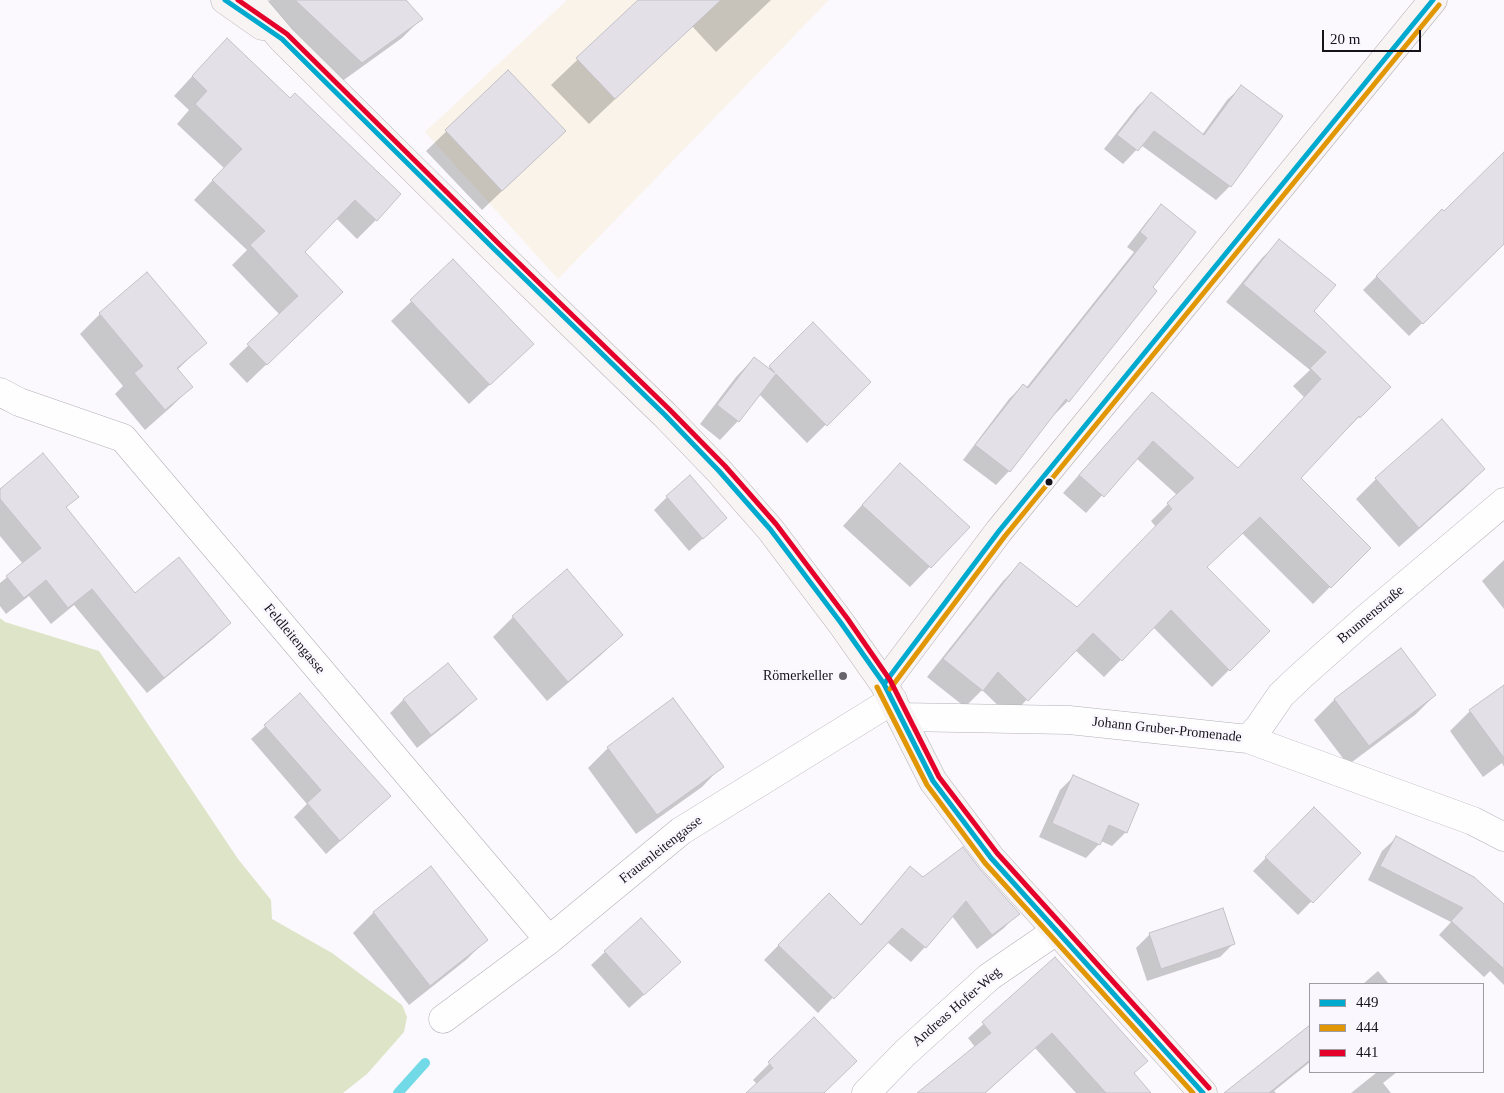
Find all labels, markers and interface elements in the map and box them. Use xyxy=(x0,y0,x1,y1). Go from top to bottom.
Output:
scale bar xyxy=(1324,20,1423,52)
text: 20 m xyxy=(1330,31,1360,47)
unlabelled marker xyxy=(1044,477,1054,487)
street label: Brunnenstraße xyxy=(1334,582,1408,648)
street label: Feldleitengasse xyxy=(260,601,328,677)
place label: Römerkeller xyxy=(763,668,833,684)
marker: Römerkeller xyxy=(837,670,849,682)
street label: Johann Gruber-Promenade xyxy=(1091,714,1243,746)
street label: Frauenleitengasse xyxy=(616,813,706,887)
street label: Andreas Hofer-Weg xyxy=(909,964,1005,1050)
legend xyxy=(1309,983,1484,1073)
text: 449 xyxy=(1356,994,1379,1010)
text: 444 xyxy=(1356,1019,1379,1035)
text: 441 xyxy=(1356,1044,1379,1060)

